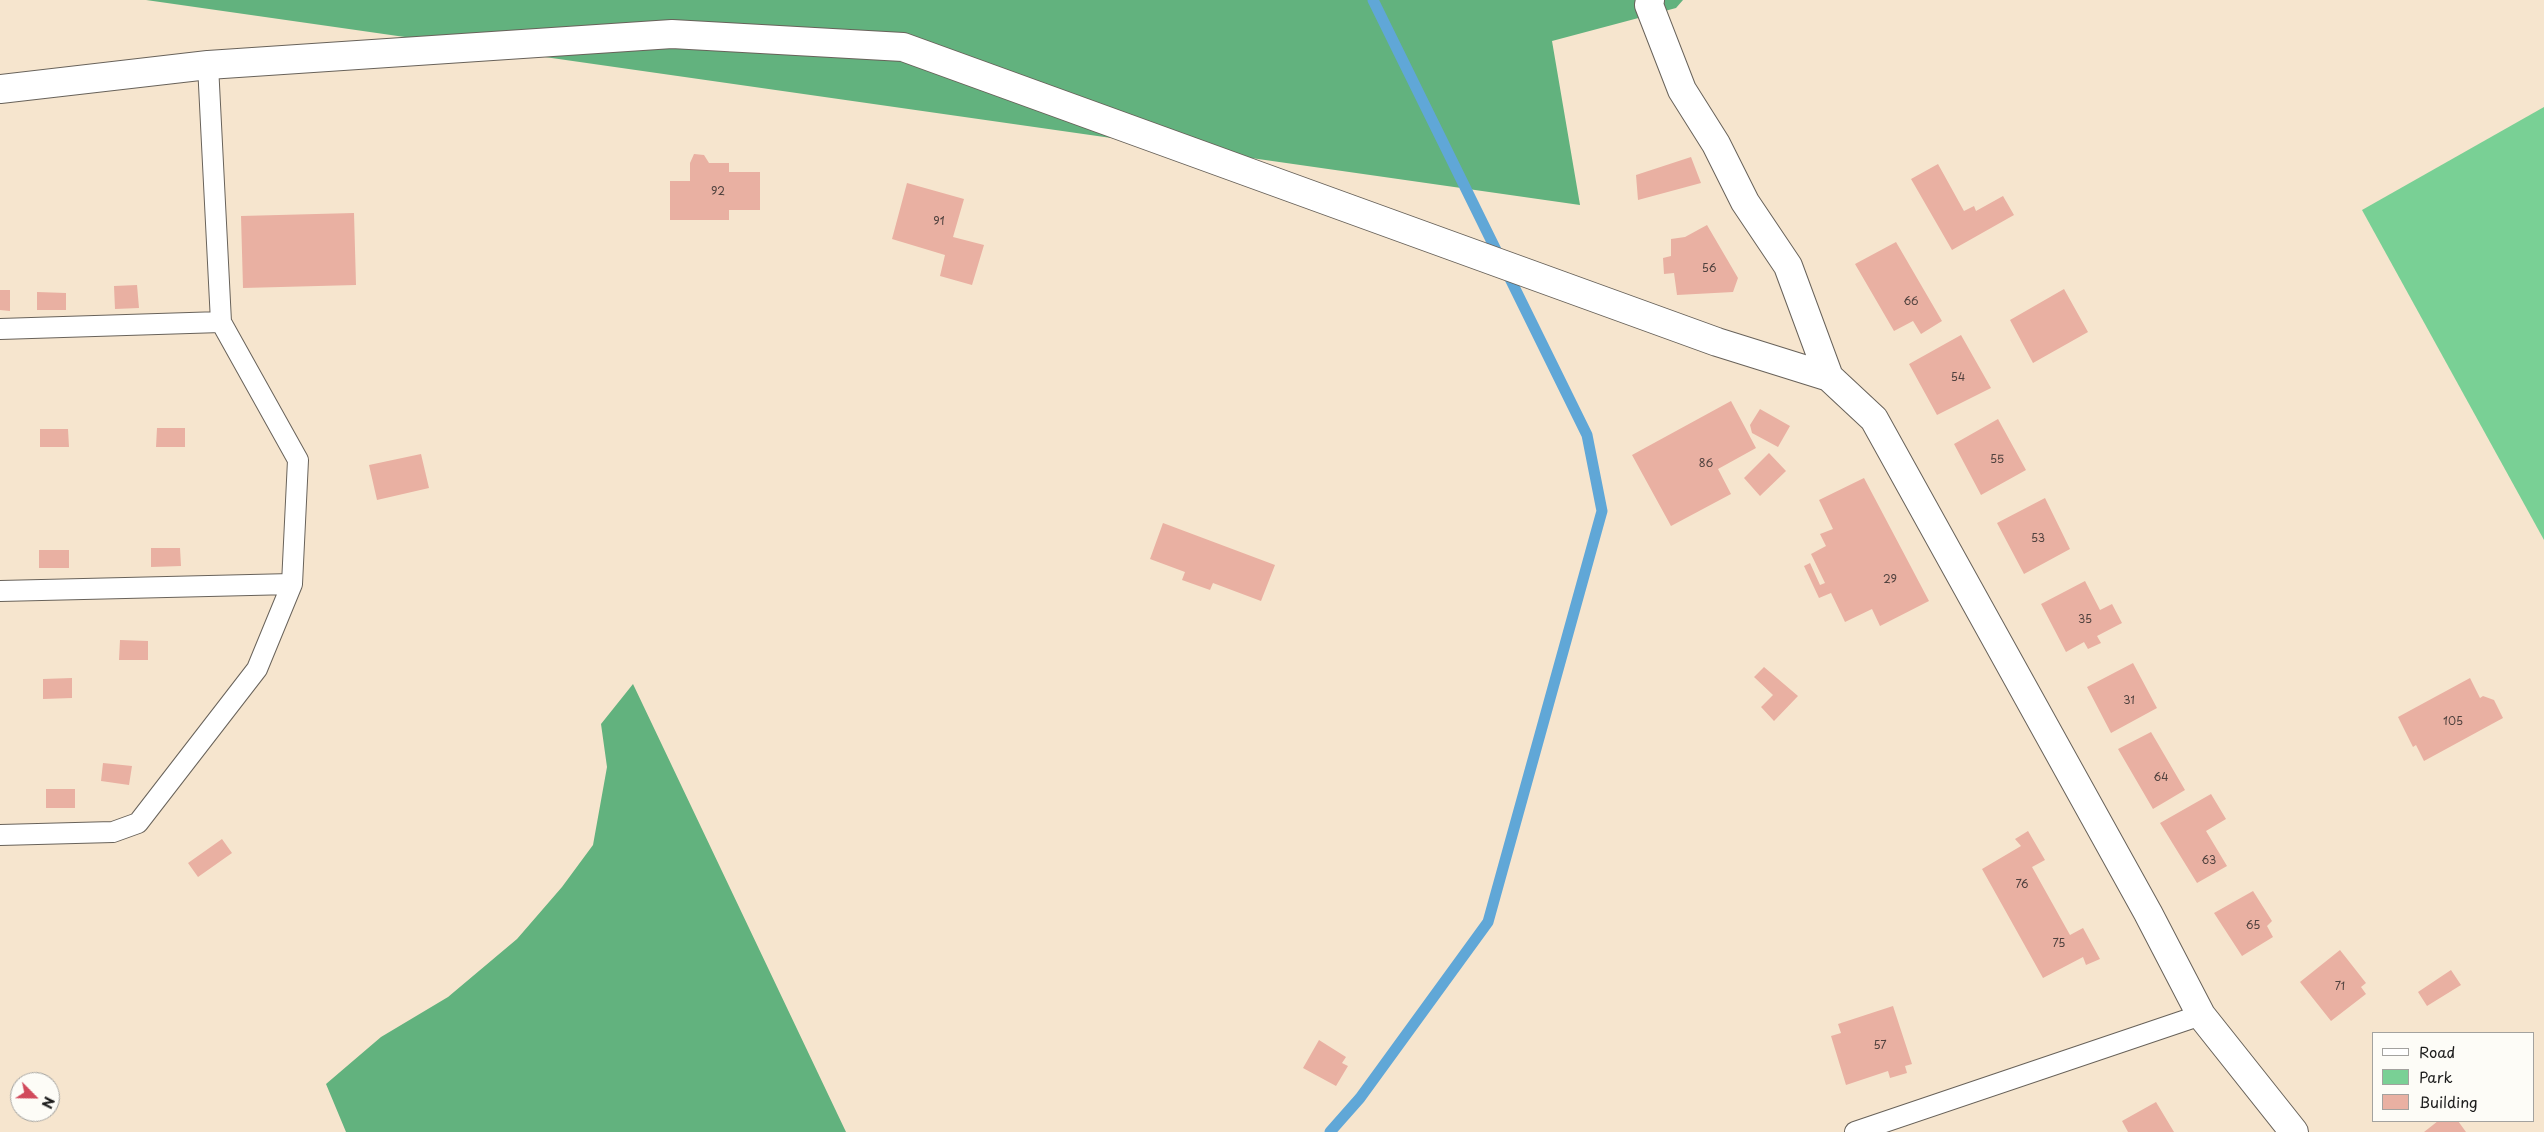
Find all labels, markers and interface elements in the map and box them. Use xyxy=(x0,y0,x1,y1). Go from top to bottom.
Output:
house number: 92 xyxy=(711,185,725,199)
house number: 91 xyxy=(933,215,945,229)
house number: 56 xyxy=(1702,262,1716,276)
house number: 66 xyxy=(1903,295,1919,309)
house number: 54 xyxy=(1951,371,1965,385)
house number: 55 xyxy=(1990,453,2004,467)
house number: 86 xyxy=(1699,457,1713,471)
house number: 53 xyxy=(2031,532,2045,546)
house number: 29 xyxy=(1883,573,1897,587)
house number: 35 xyxy=(2078,613,2092,627)
house number: 31 xyxy=(2123,694,2135,708)
house number: 105 xyxy=(2443,715,2463,729)
house number: 64 xyxy=(2154,771,2168,785)
house number: 63 xyxy=(2202,854,2216,868)
house number: 76 xyxy=(2015,878,2029,892)
house number: 65 xyxy=(2246,919,2260,933)
house number: 75 xyxy=(2053,937,2065,951)
house number: 71 xyxy=(2335,980,2345,994)
legend xyxy=(2372,1032,2534,1122)
house number: 57 xyxy=(1873,1039,1887,1053)
text: Road xyxy=(2419,1040,2455,1063)
text: Park xyxy=(2419,1065,2453,1088)
north arrow xyxy=(10,1072,60,1122)
text: Building xyxy=(2419,1090,2478,1113)
text: N xyxy=(37,1093,60,1112)

